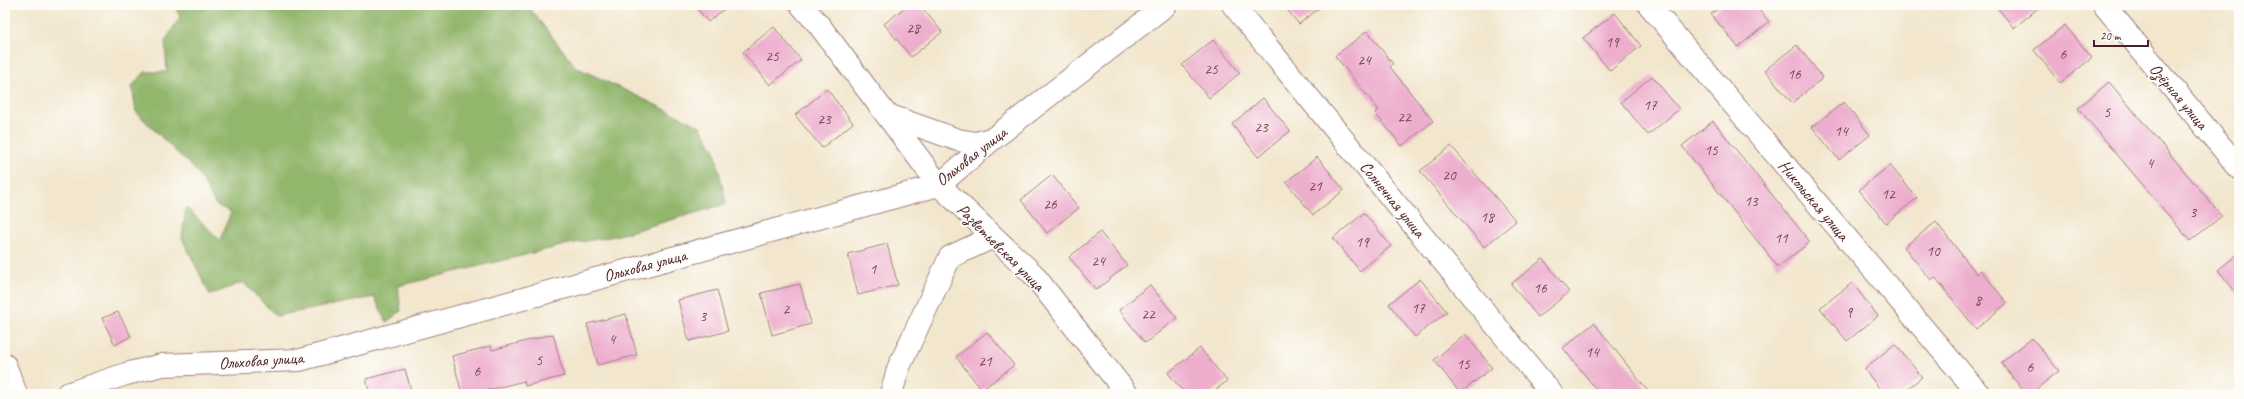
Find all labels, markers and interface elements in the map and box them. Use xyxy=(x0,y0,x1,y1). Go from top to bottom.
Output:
house number: 28 xyxy=(906,19,921,38)
scale bar xyxy=(2094,22,2148,48)
text: 20 m xyxy=(2100,28,2122,44)
house number: 19 xyxy=(1605,33,1620,52)
house number: 6 xyxy=(2060,45,2068,64)
house number: 25 xyxy=(765,47,780,66)
house number: 24 xyxy=(1357,51,1372,70)
street label: Озёрная улица xyxy=(2144,59,2213,135)
house number: 25 xyxy=(1204,60,1219,79)
house number: 16 xyxy=(1787,65,1802,84)
house number: 17 xyxy=(1643,96,1658,115)
house number: 5 xyxy=(2104,103,2112,122)
house number: 22 xyxy=(1397,108,1412,127)
house number: 23 xyxy=(817,110,832,129)
house number: 23 xyxy=(1254,118,1269,137)
street label: Ольховая улица xyxy=(931,121,1013,191)
house number: 14 xyxy=(1834,122,1849,141)
house number: 15 xyxy=(1704,141,1719,160)
house number: 4 xyxy=(2147,154,2155,173)
street label: Никольская улица xyxy=(1774,156,1855,246)
street label: Солнечная улица xyxy=(1355,157,1431,243)
house number: 20 xyxy=(1442,166,1457,185)
house number: 21 xyxy=(1308,177,1323,196)
house number: 12 xyxy=(1881,185,1896,204)
house number: 13 xyxy=(1744,192,1759,211)
house number: 26 xyxy=(1043,195,1058,214)
street label: Разветьевская улица xyxy=(952,199,1050,297)
house number: 3 xyxy=(2190,203,2198,222)
house number: 18 xyxy=(1480,208,1495,227)
house number: 11 xyxy=(1774,229,1789,248)
house number: 19 xyxy=(1355,233,1370,252)
house number: 10 xyxy=(1926,242,1941,261)
street label: Ольховая улица xyxy=(601,244,691,287)
house number: 24 xyxy=(1091,252,1106,271)
house number: 1 xyxy=(870,260,878,279)
house number: 16 xyxy=(1533,279,1548,298)
house number: 8 xyxy=(1975,291,1983,310)
house number: 17 xyxy=(1411,299,1426,318)
house number: 2 xyxy=(783,300,791,319)
house number: 9 xyxy=(1846,303,1854,322)
house number: 22 xyxy=(1141,305,1156,324)
house number: 3 xyxy=(700,307,708,326)
house number: 4 xyxy=(609,330,617,349)
house number: 14 xyxy=(1585,343,1600,362)
street label: Ольховая улица xyxy=(218,347,306,374)
house number: 5 xyxy=(536,351,544,370)
house number: 21 xyxy=(978,352,993,371)
house number: 15 xyxy=(1456,355,1471,374)
house number: 6 xyxy=(2027,358,2035,377)
house number: 6 xyxy=(474,362,482,381)

